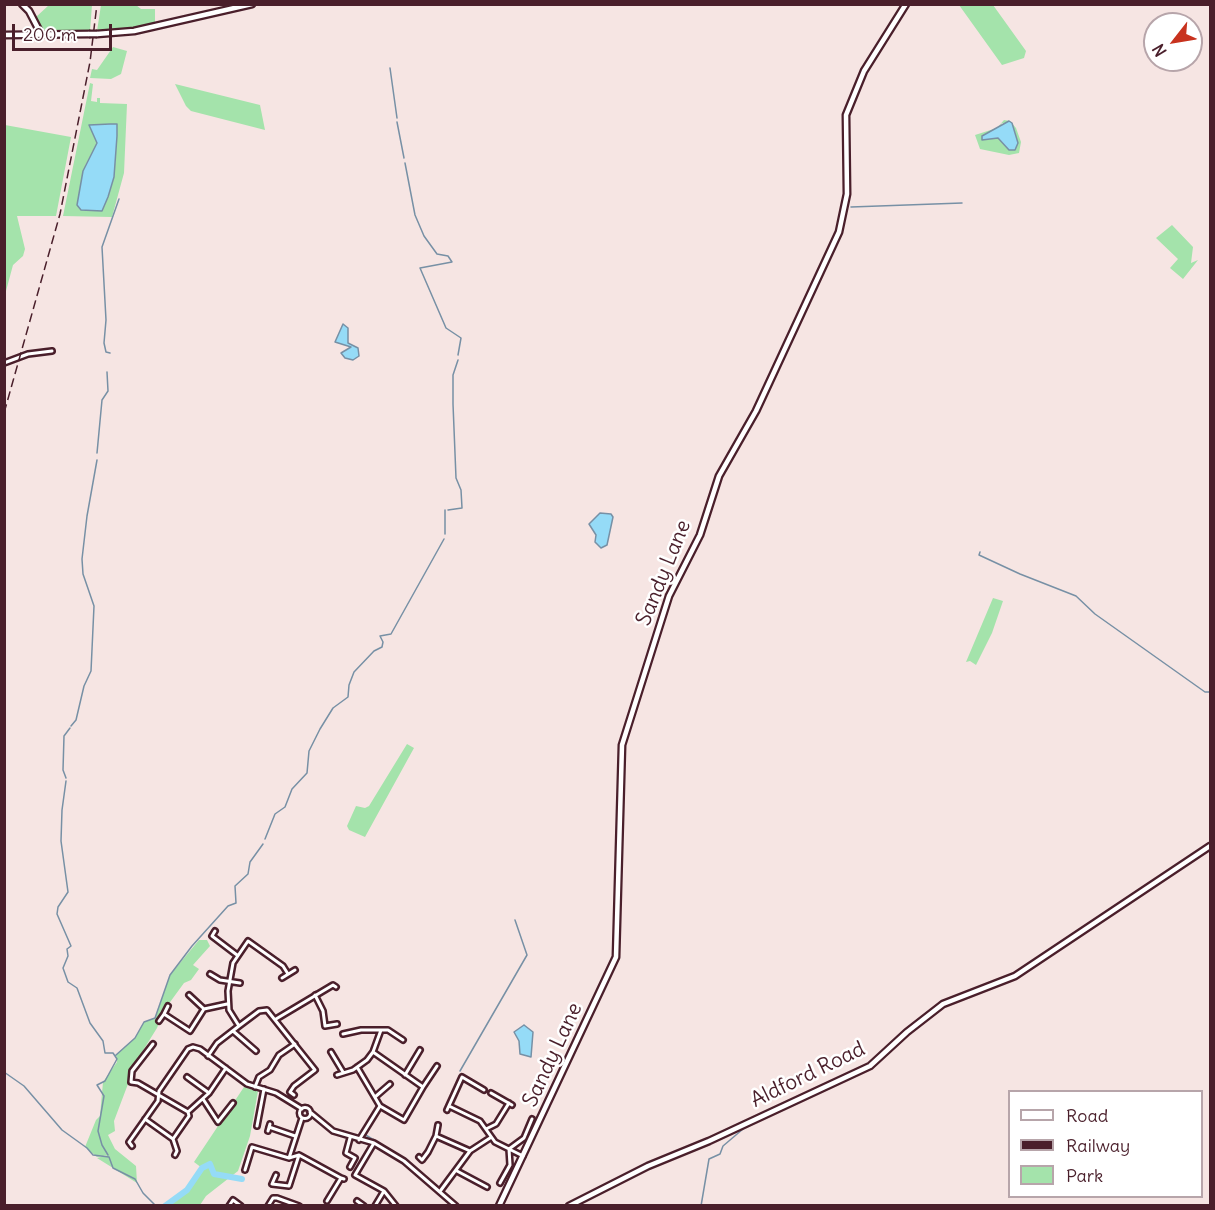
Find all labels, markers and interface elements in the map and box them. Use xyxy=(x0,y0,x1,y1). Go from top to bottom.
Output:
scale bar xyxy=(15,12,116,50)
north arrow xyxy=(1143,12,1203,72)
text: 200 m xyxy=(23,23,77,46)
text: N xyxy=(1148,40,1171,60)
street label: Sandy Lane xyxy=(631,516,697,630)
street label: Sandy Lane xyxy=(518,999,588,1111)
street label: Aldford Road xyxy=(747,1037,869,1113)
legend xyxy=(1008,1090,1203,1198)
text: Road xyxy=(1066,1104,1108,1127)
text: Railway xyxy=(1066,1134,1130,1157)
text: Park xyxy=(1066,1164,1103,1187)

